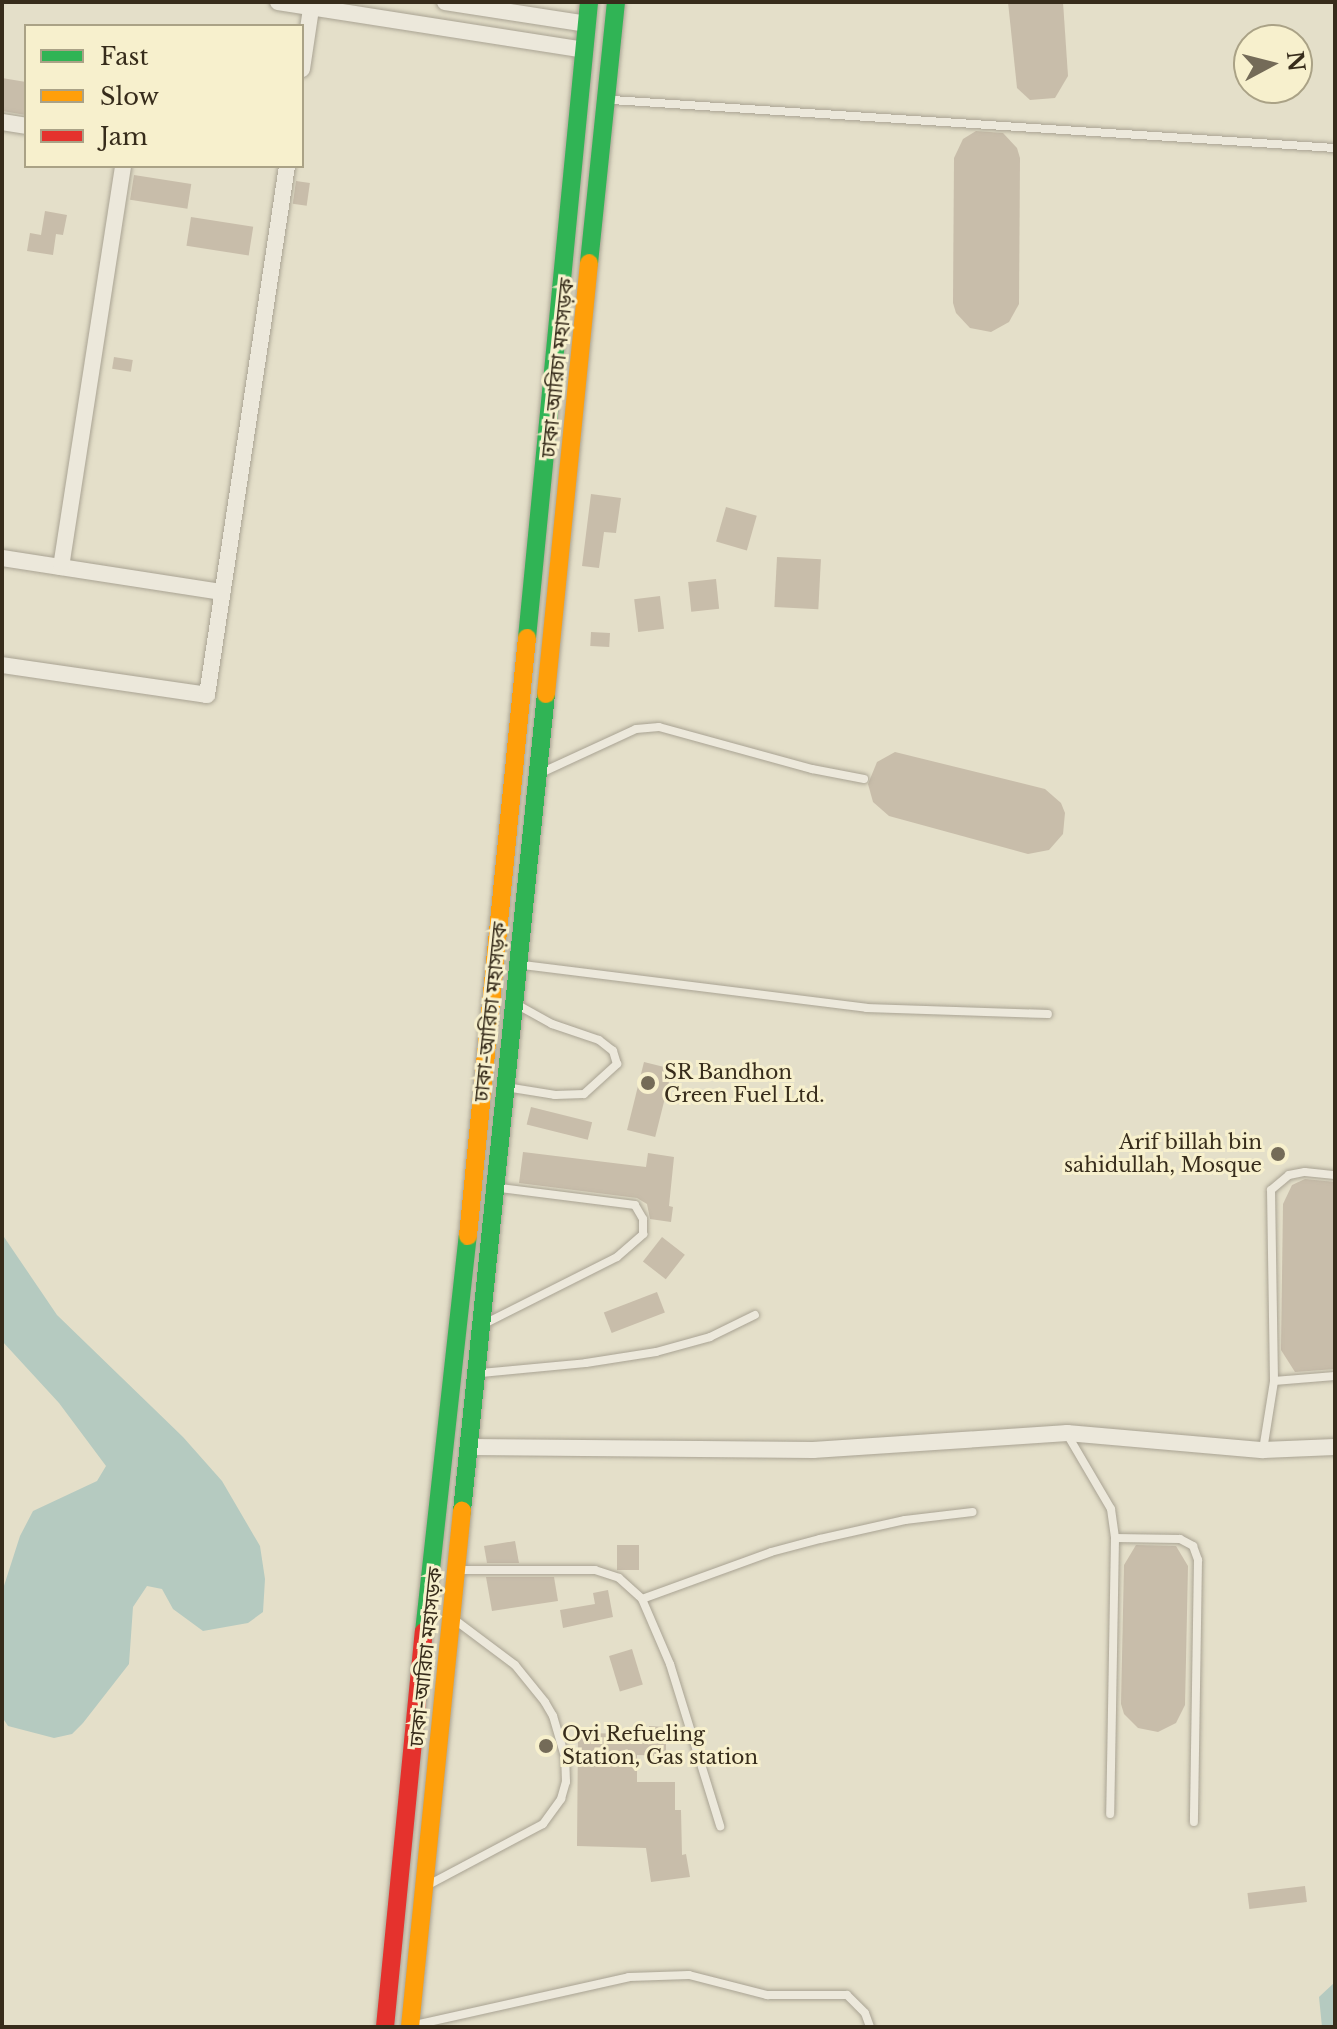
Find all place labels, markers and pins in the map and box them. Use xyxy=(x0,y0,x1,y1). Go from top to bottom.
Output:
place label: SR Bandhon Green Fuel Ltd. xyxy=(664,1060,825,1107)
marker: SR Bandhon Green Fuel Ltd. xyxy=(639,1074,657,1092)
place label: Arif billah bin sahidullah, Mosque xyxy=(1064,1130,1262,1177)
marker: Arif billah bin sahidullah, Mosque xyxy=(1269,1145,1287,1163)
place label: Ovi Refueling Station, Gas station xyxy=(562,1722,758,1769)
marker: Ovi Refueling Station, Gas station xyxy=(537,1737,555,1755)

